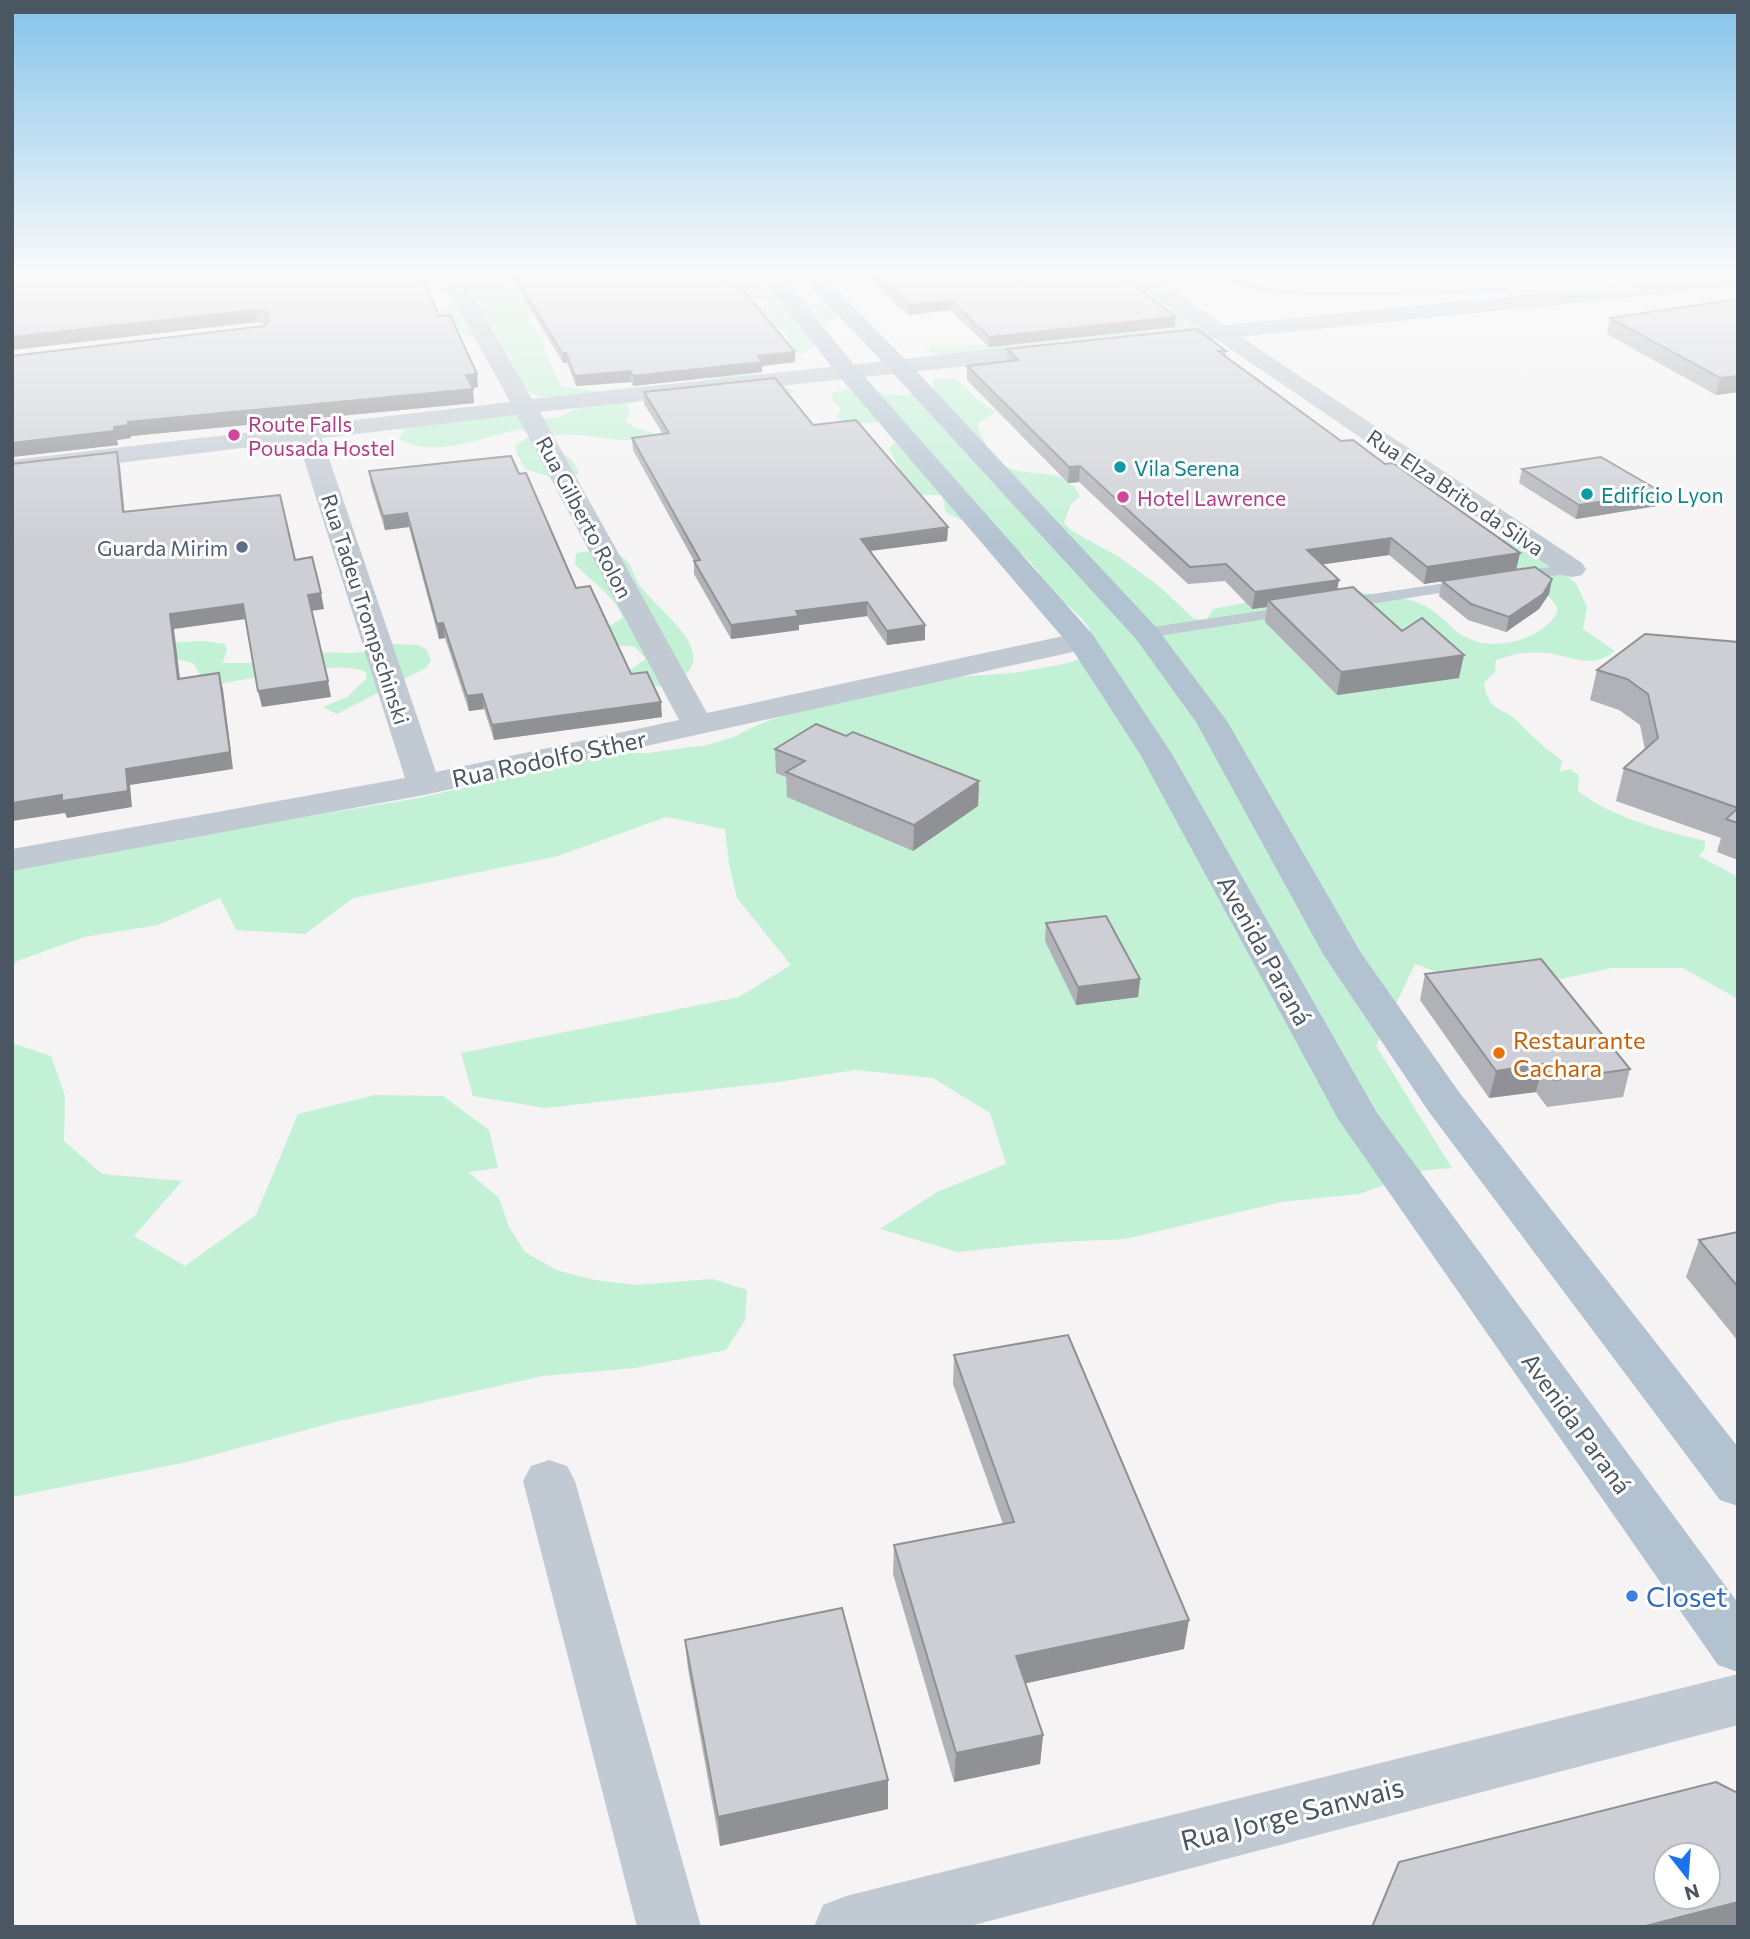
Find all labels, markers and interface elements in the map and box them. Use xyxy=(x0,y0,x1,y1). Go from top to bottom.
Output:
place label: Route Falls Pousada Hostel xyxy=(248,411,395,460)
street label: Rua Elza Brito da Silva xyxy=(1363,423,1549,561)
marker: Route Falls Pousada Hostel xyxy=(226,427,242,443)
street label: Rua Gilberto Rolon xyxy=(532,432,638,602)
place label: Vila Serena xyxy=(1134,455,1240,480)
marker: Vila Serena xyxy=(1112,459,1128,475)
place label: Edifício Lyon xyxy=(1601,482,1724,507)
place label: Hotel Lawrence xyxy=(1137,485,1286,510)
marker: Edifício Lyon xyxy=(1579,486,1595,502)
marker: Hotel Lawrence xyxy=(1115,489,1131,505)
street label: Rua Tadeu Trompschinski xyxy=(317,491,415,727)
place label: Guarda Mirim xyxy=(97,535,228,560)
marker: Guarda Mirim xyxy=(234,539,250,555)
street label: Rua Rodolfo Sther xyxy=(449,723,649,793)
street label: Avenida Paraná xyxy=(1212,870,1318,1030)
place label: Restaurante Cachara xyxy=(1513,1025,1646,1082)
marker: Restaurante Cachara xyxy=(1491,1045,1507,1061)
street label: Avenida Paraná xyxy=(1516,1347,1638,1499)
place label: Closet xyxy=(1646,1579,1728,1613)
marker: Closet xyxy=(1624,1588,1640,1604)
street label: Rua Jorge Sanwais xyxy=(1177,1769,1407,1857)
north arrow xyxy=(1652,1841,1722,1911)
text: N xyxy=(1682,1880,1702,1906)

